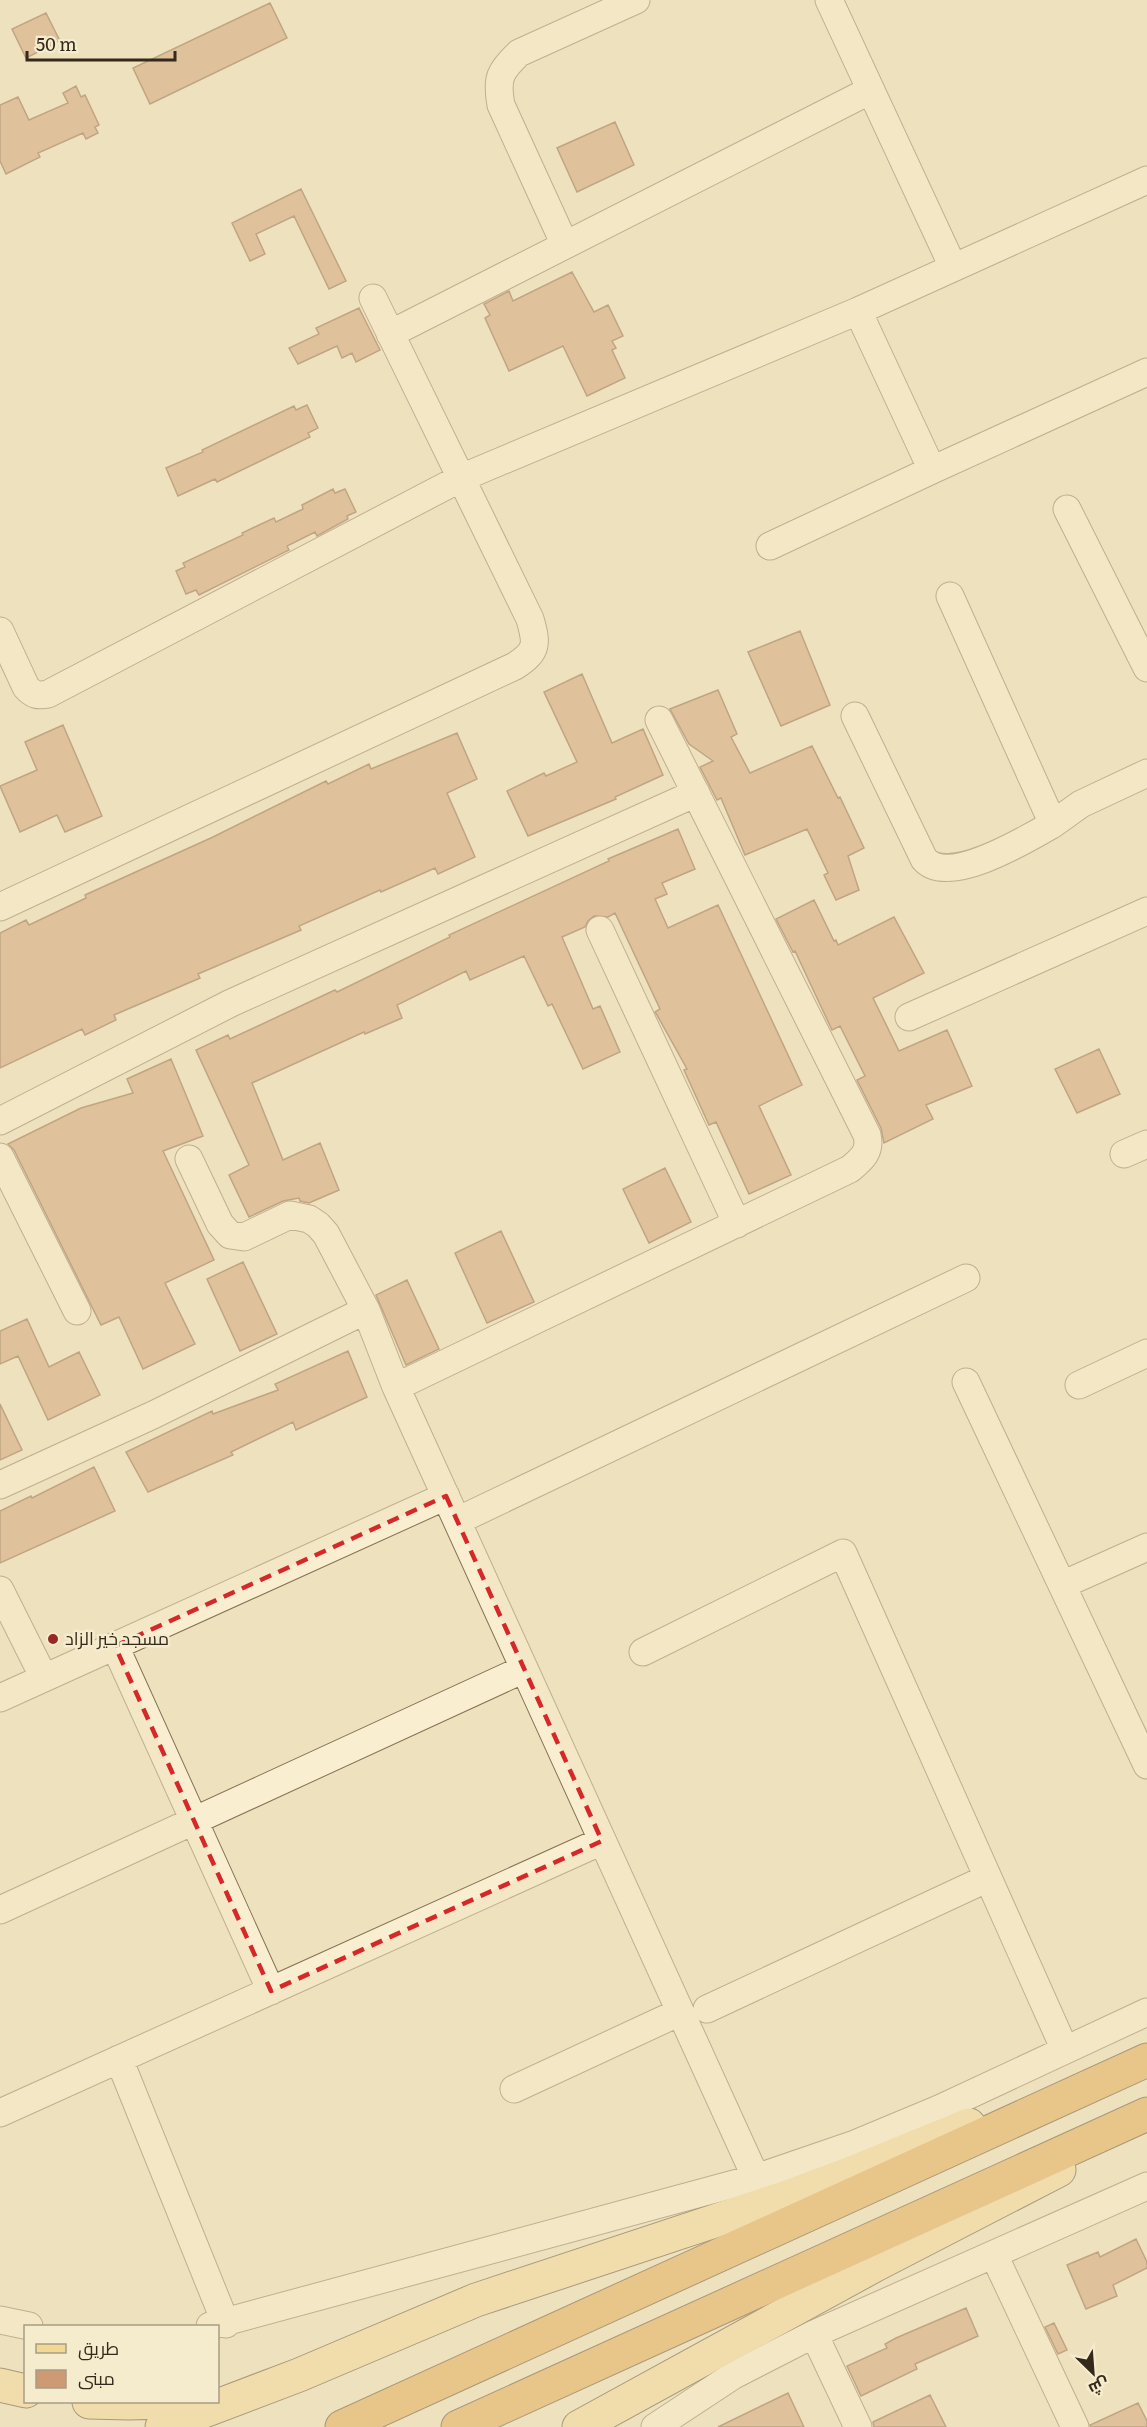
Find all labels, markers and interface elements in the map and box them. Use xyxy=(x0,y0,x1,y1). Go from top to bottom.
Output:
scale bar xyxy=(27,24,176,62)
text: 50 m xyxy=(36,30,77,57)
place label: مسجد خير الزاد xyxy=(65,1624,169,1651)
marker: مسجد خير الزاد xyxy=(46,1632,60,1646)
legend xyxy=(24,2325,219,2403)
text: طريق xyxy=(78,2334,119,2361)
north arrow xyxy=(1063,2343,1123,2403)
text: مبنى xyxy=(78,2364,115,2391)
text: ش xyxy=(1085,2372,1114,2403)

